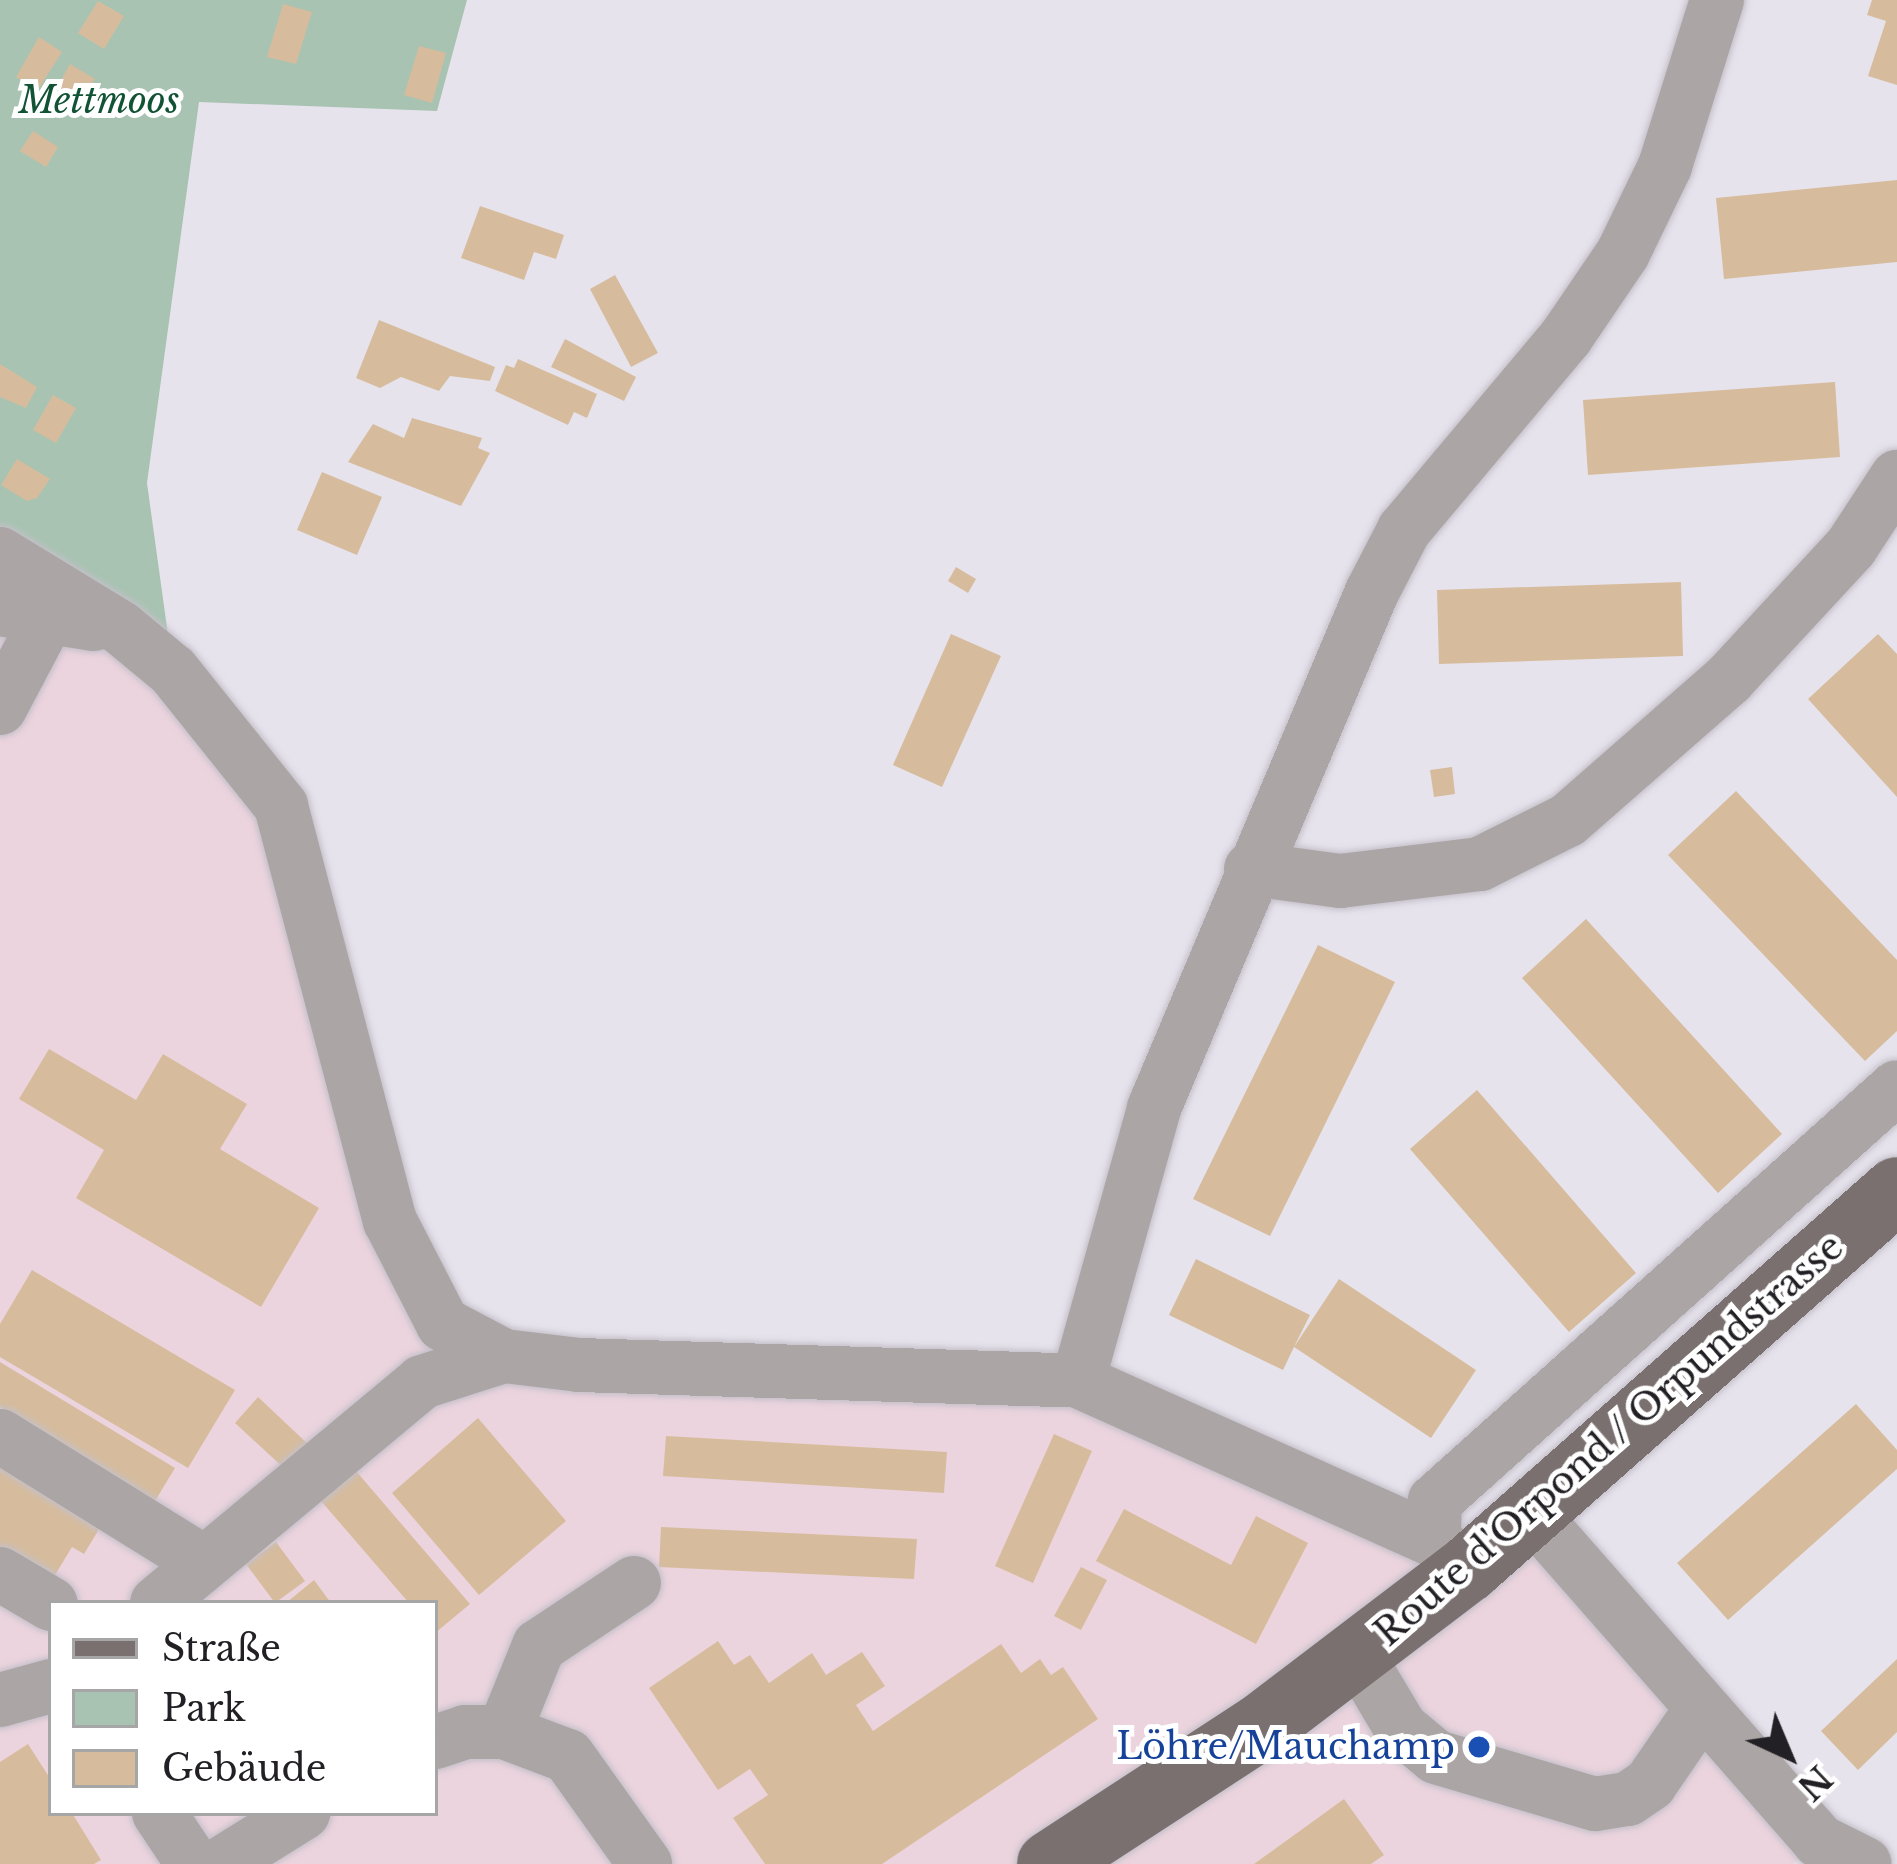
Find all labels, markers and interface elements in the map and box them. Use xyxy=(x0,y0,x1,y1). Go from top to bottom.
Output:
park label: Mettmoos xyxy=(19,79,179,123)
street label: Route d'Orpond / Orpundstrasse xyxy=(1366,1225,1852,1655)
legend xyxy=(48,1600,438,1816)
text: Straße xyxy=(162,1626,281,1671)
text: Park xyxy=(162,1686,246,1731)
north arrow xyxy=(1729,1696,1849,1816)
place label: Löhre/Mauchamp xyxy=(1116,1725,1455,1769)
marker: Löhre/Mauchamp xyxy=(1466,1734,1492,1760)
text: Gebäude xyxy=(162,1746,326,1791)
text: N xyxy=(1789,1757,1840,1808)

